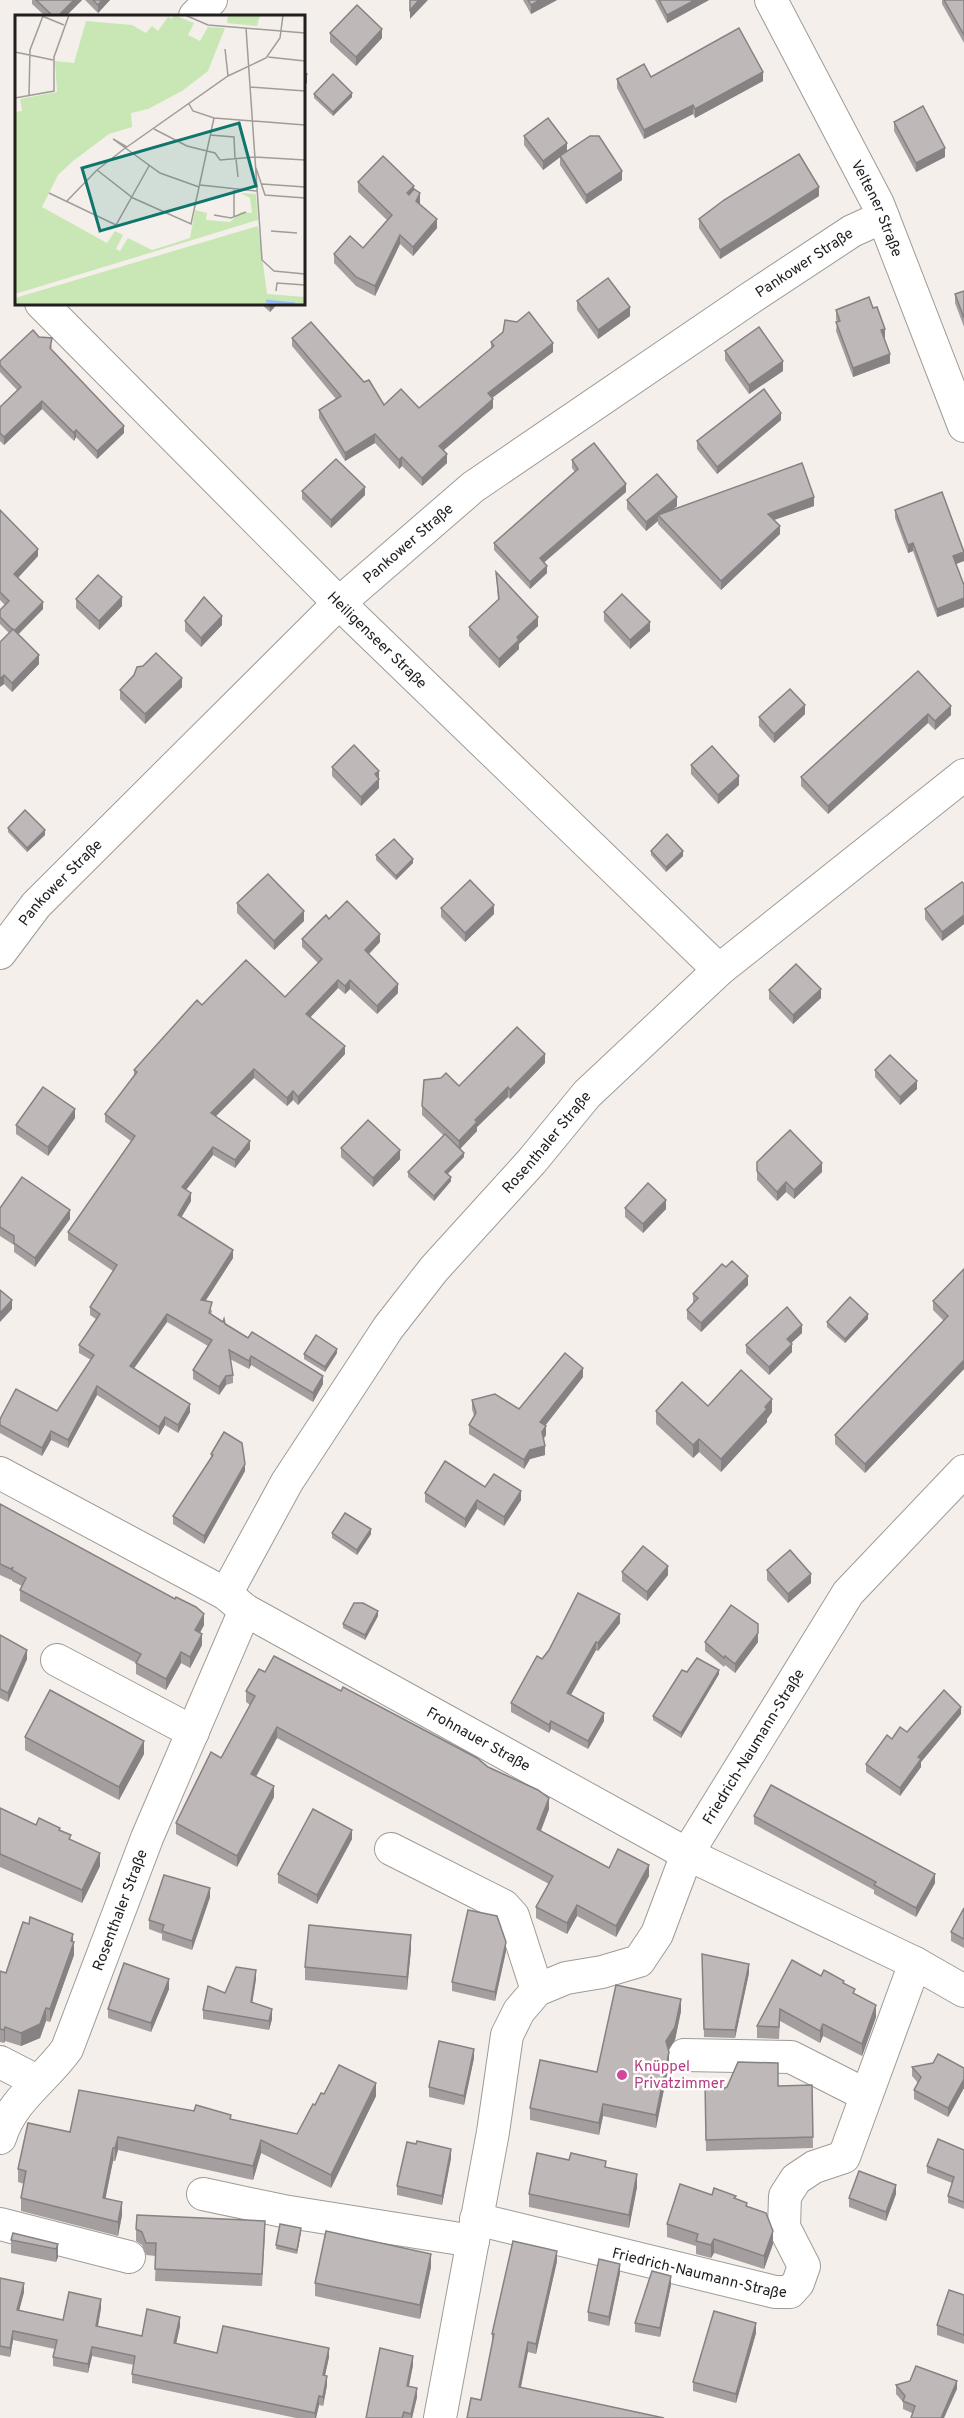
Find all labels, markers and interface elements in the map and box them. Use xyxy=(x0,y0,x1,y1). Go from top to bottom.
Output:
inset map xyxy=(15,15,304,304)
street label: Veltener Straße xyxy=(846,157,906,260)
street label: Pankower Straße xyxy=(752,225,857,303)
street label: Pankower Straße xyxy=(360,500,458,589)
street label: Heiligenseer Straße xyxy=(322,588,430,694)
street label: Pankower Straße xyxy=(15,836,107,931)
street label: Rosenthaler Straße xyxy=(499,1088,596,1198)
street label: Friedrich-Naumann-Straße xyxy=(699,1666,810,1829)
street label: Frohnauer Straße xyxy=(423,1704,533,1777)
street label: Rosenthaler Straße xyxy=(89,1847,153,1974)
place label: Knüppel Privatzimmer xyxy=(634,2058,725,2094)
marker: Knüppel Privatzimmer xyxy=(615,2068,629,2082)
street label: Friedrich-Naumann-Straße xyxy=(610,2245,787,2304)

